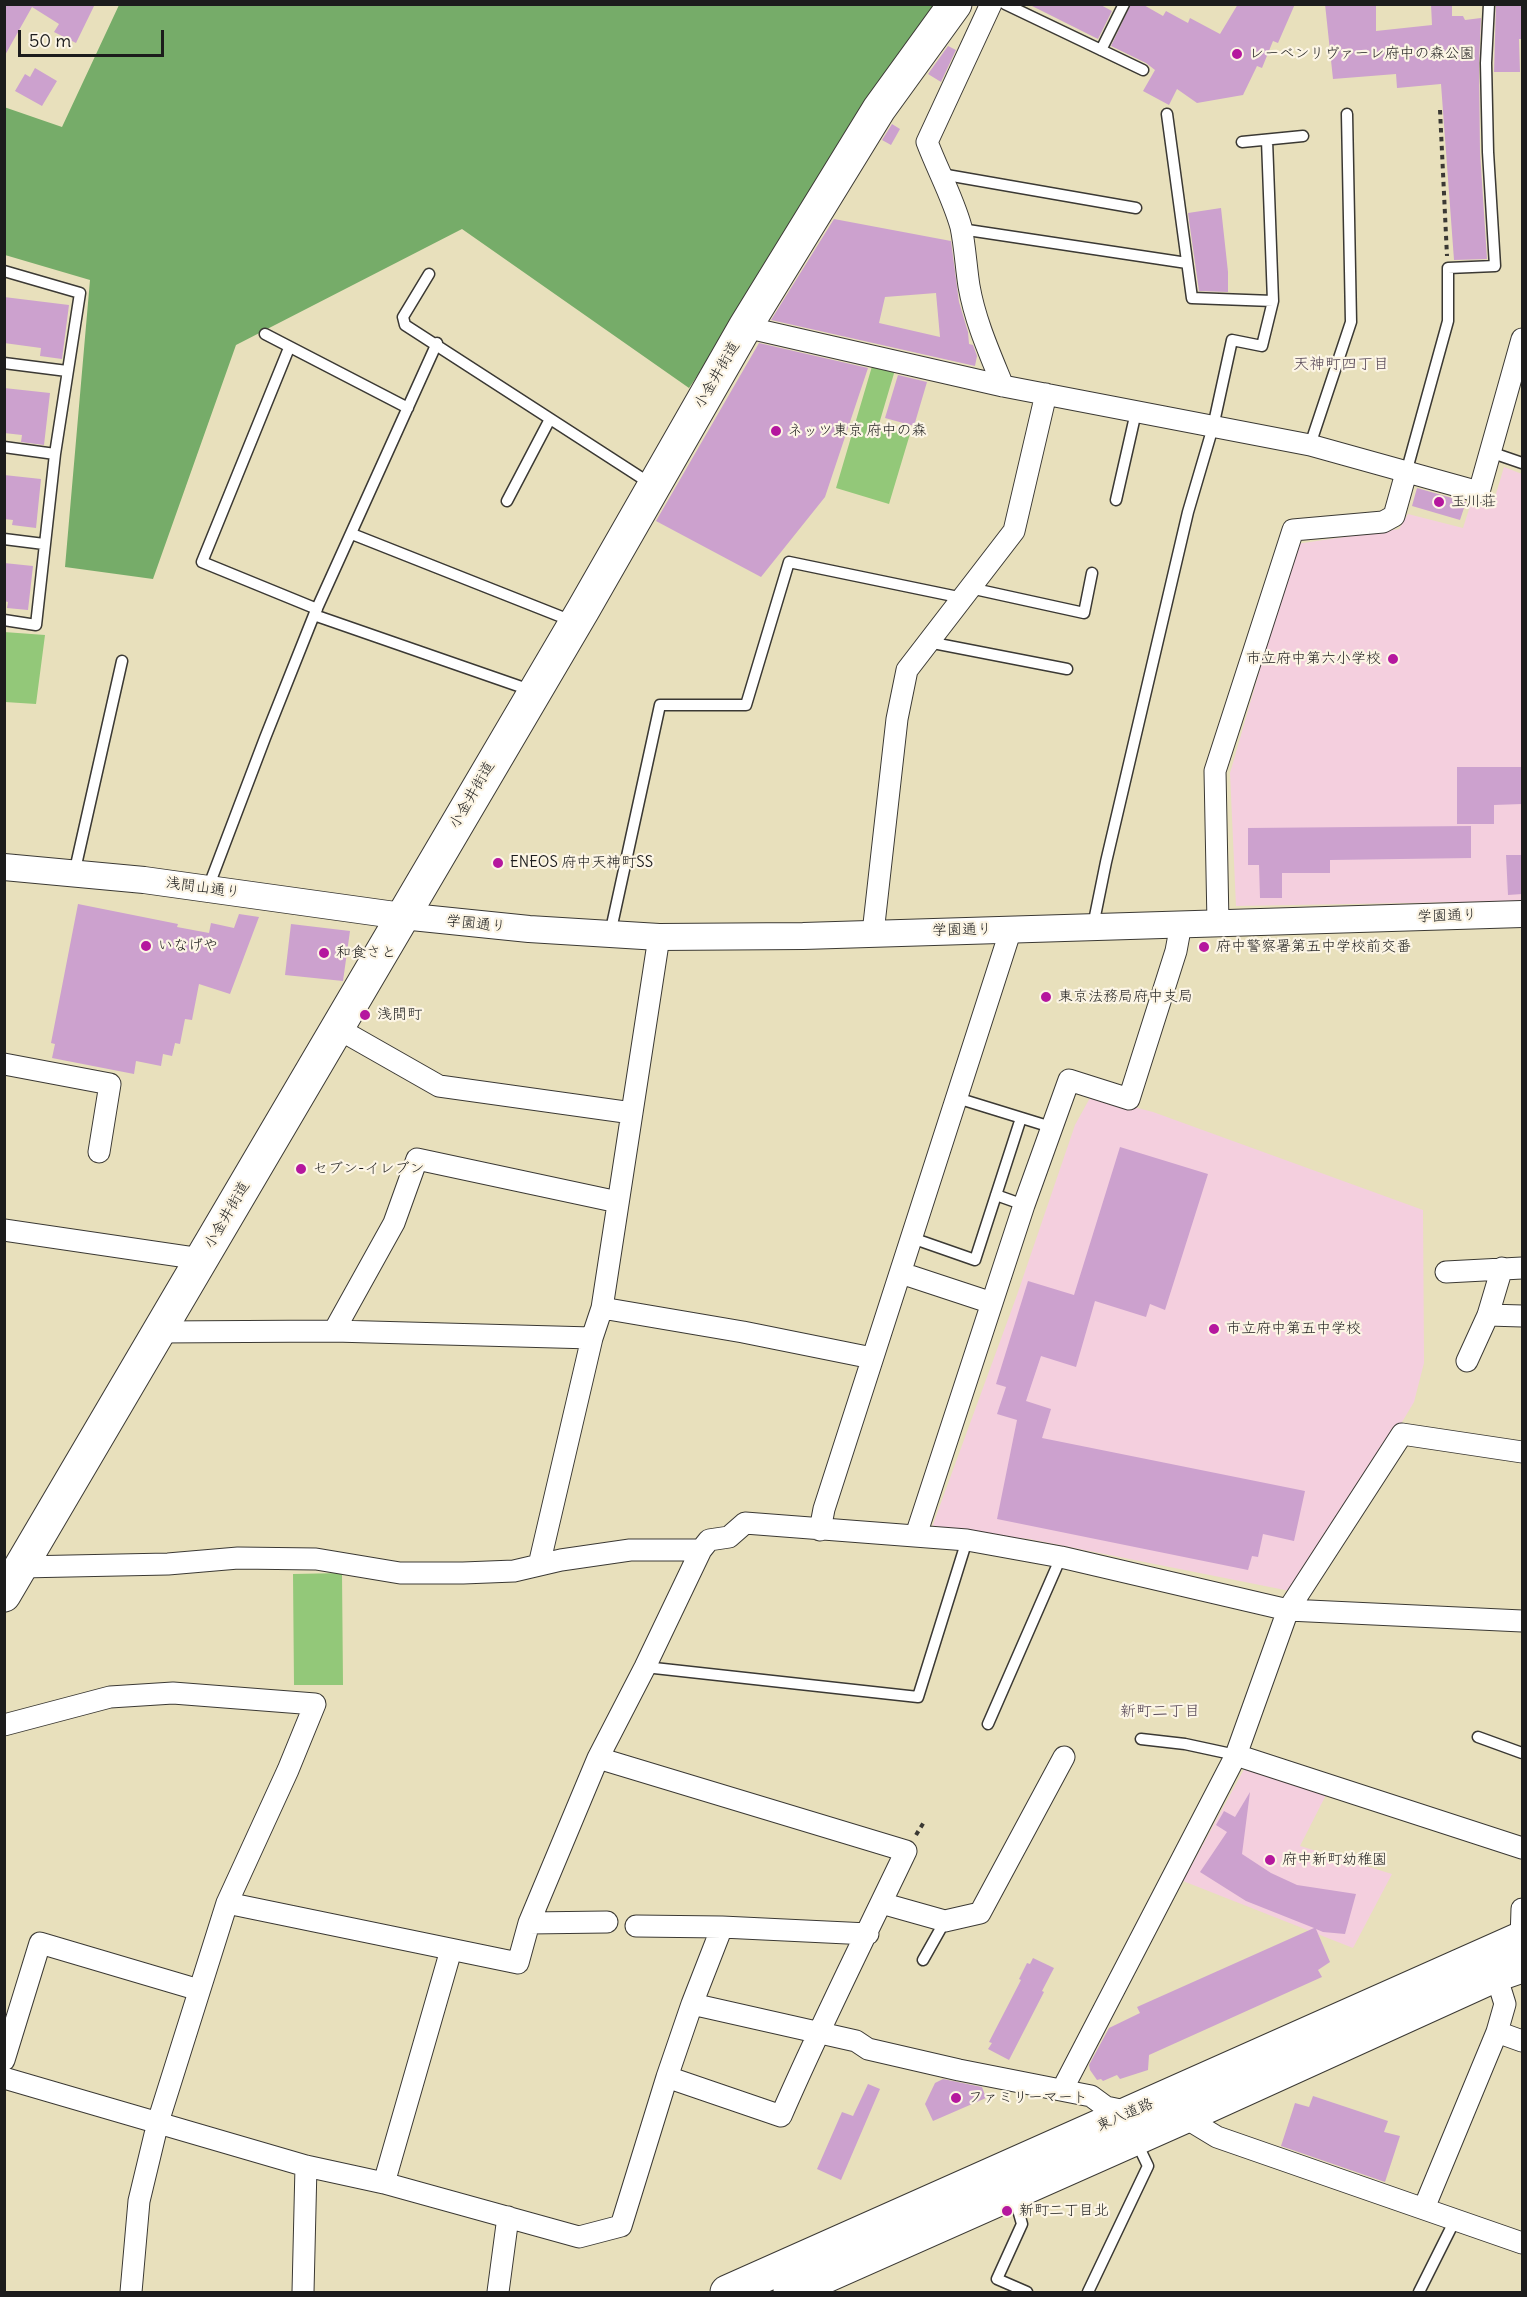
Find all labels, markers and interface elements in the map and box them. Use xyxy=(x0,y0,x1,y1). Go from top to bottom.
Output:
scale bar xyxy=(21,18,166,56)
text: 50 m xyxy=(29,29,71,52)
place label: レーベンリヴァーレ府中の森公園 xyxy=(1249,45,1475,63)
marker: レーベンリヴァーレ府中の森公園 xyxy=(1230,47,1244,61)
street label: 小金井街道 xyxy=(690,338,744,412)
district label: 天神町四丁目 xyxy=(1293,354,1389,374)
place label: ネッツ東京 府中の森 xyxy=(788,422,927,440)
marker: ネッツ東京 府中の森 xyxy=(769,424,783,438)
place label: 玉川荘 xyxy=(1451,493,1496,511)
marker: 玉川荘 xyxy=(1432,495,1446,509)
place label: 市立府中第六小学校 xyxy=(1246,650,1381,668)
marker: 市立府中第六小学校 xyxy=(1386,652,1400,666)
street label: 小金井街道 xyxy=(445,758,499,832)
place label: ENEOS 府中天神町SS xyxy=(510,854,653,872)
marker: ENEOS 府中天神町SS xyxy=(491,856,505,870)
street label: 浅間山通り xyxy=(165,874,241,902)
street label: 学園通り xyxy=(1417,906,1477,926)
street label: 学園通り xyxy=(445,912,507,936)
street label: 学園通り xyxy=(932,920,992,940)
place label: いなげや xyxy=(158,937,218,955)
place label: 府中警察署第五中学校前交番 xyxy=(1216,938,1411,956)
marker: いなげや xyxy=(139,939,153,953)
marker: 府中警察署第五中学校前交番 xyxy=(1197,940,1211,954)
place label: 和食さと xyxy=(336,944,396,962)
marker: 和食さと xyxy=(317,946,331,960)
place label: 東京法務局府中支局 xyxy=(1058,988,1193,1006)
marker: 東京法務局府中支局 xyxy=(1039,990,1053,1004)
place label: 浅間町 xyxy=(377,1006,422,1024)
marker: 浅間町 xyxy=(358,1008,372,1022)
place label: セブン-イレブン xyxy=(313,1160,424,1178)
marker: セブン-イレブン xyxy=(294,1162,308,1176)
street label: 小金井街道 xyxy=(200,1178,254,1252)
place label: 市立府中第五中学校 xyxy=(1226,1320,1361,1338)
marker: 市立府中第五中学校 xyxy=(1207,1322,1221,1336)
district label: 新町二丁目 xyxy=(1120,1701,1200,1721)
place label: 府中新町幼稚園 xyxy=(1282,1851,1387,1869)
marker: 府中新町幼稚園 xyxy=(1263,1853,1277,1867)
place label: ファミリーマート xyxy=(968,2089,1088,2107)
marker: ファミリーマート xyxy=(949,2091,963,2105)
street label: 東八道路 xyxy=(1094,2095,1156,2135)
place label: 新町二丁目北 xyxy=(1019,2202,1109,2220)
marker: 新町二丁目北 xyxy=(1000,2204,1014,2218)

